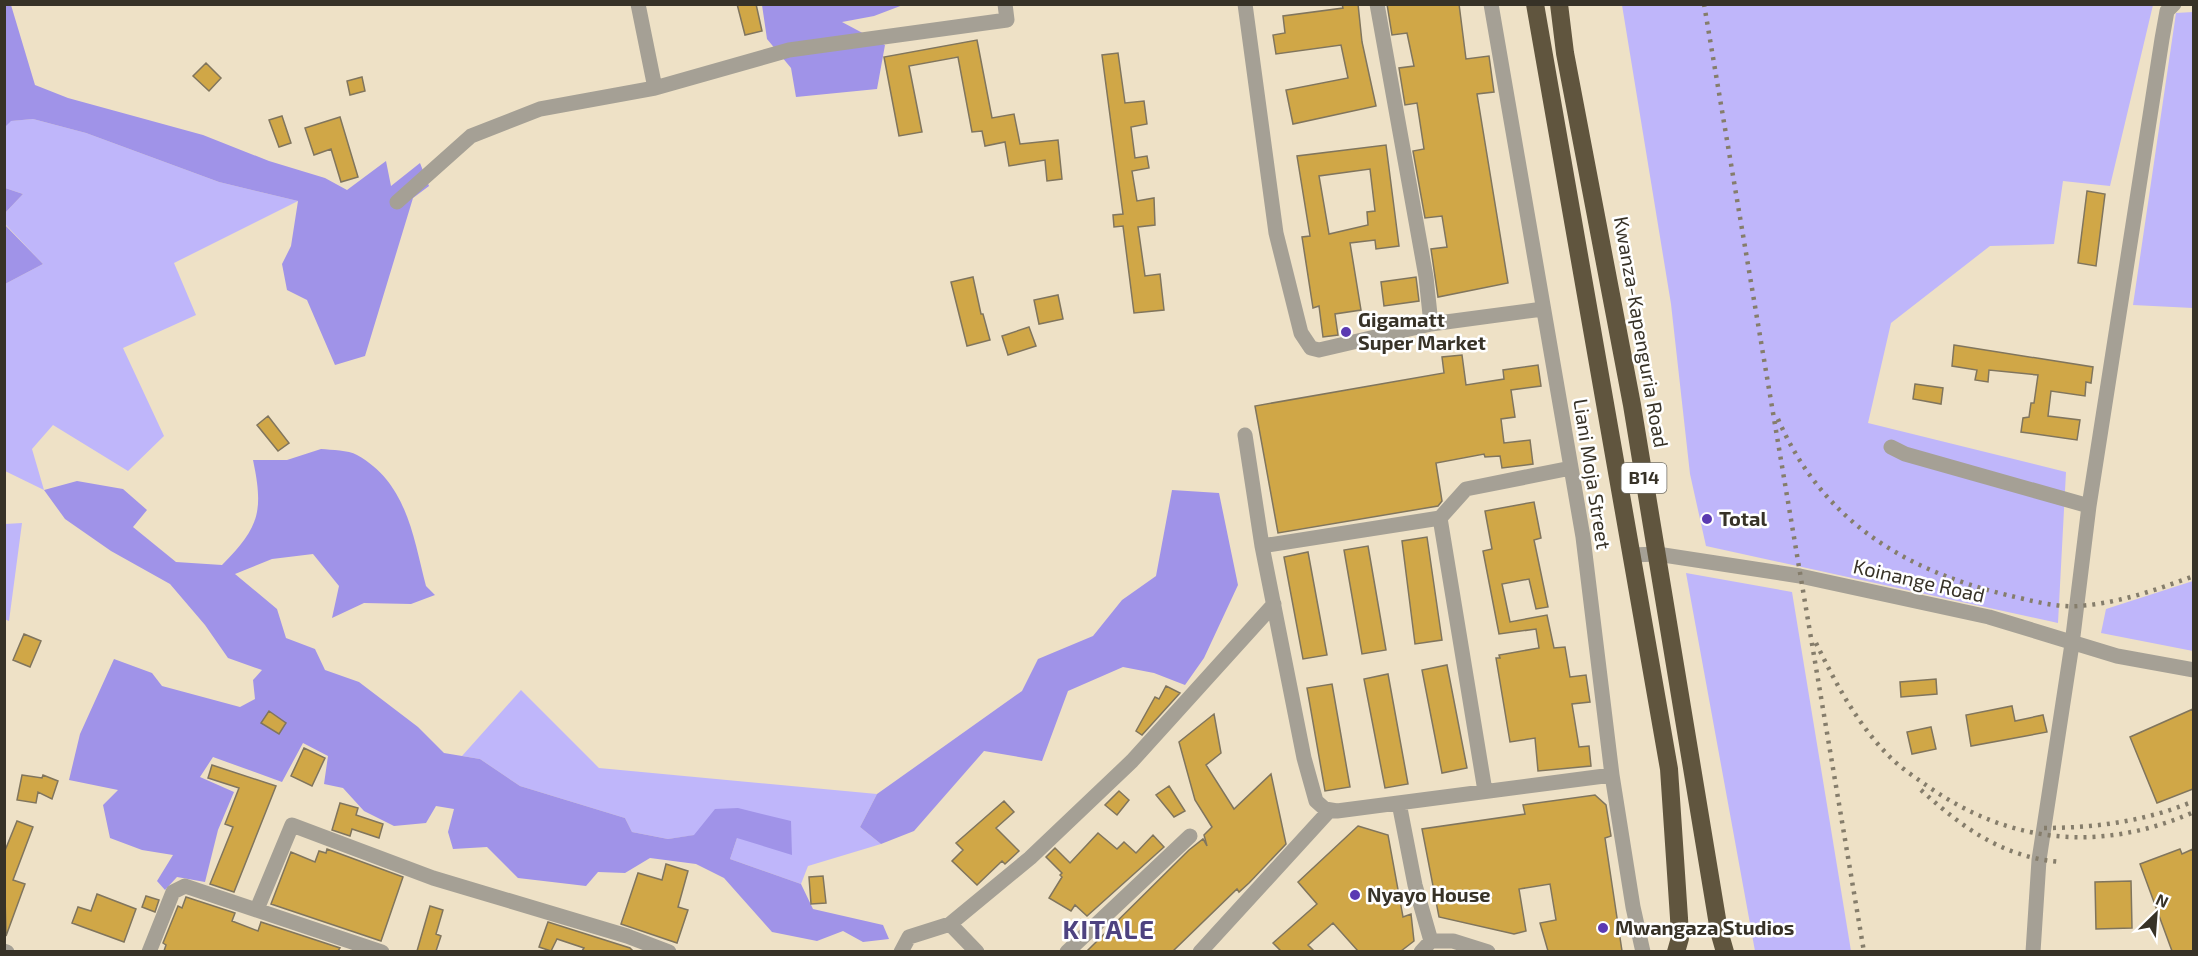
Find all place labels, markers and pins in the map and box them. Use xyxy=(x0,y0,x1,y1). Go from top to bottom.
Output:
place label: Gigamatt Super Market xyxy=(1358,307,1486,354)
marker: Gigamatt Super Market xyxy=(1339,325,1353,339)
place label: Total xyxy=(1719,506,1767,530)
marker: Total xyxy=(1700,512,1714,526)
place label: Nyayo House xyxy=(1367,882,1491,907)
marker: Nyayo House xyxy=(1348,888,1362,902)
place label: Mwangaza Studios xyxy=(1615,915,1794,939)
marker: Mwangaza Studios xyxy=(1596,921,1610,935)

